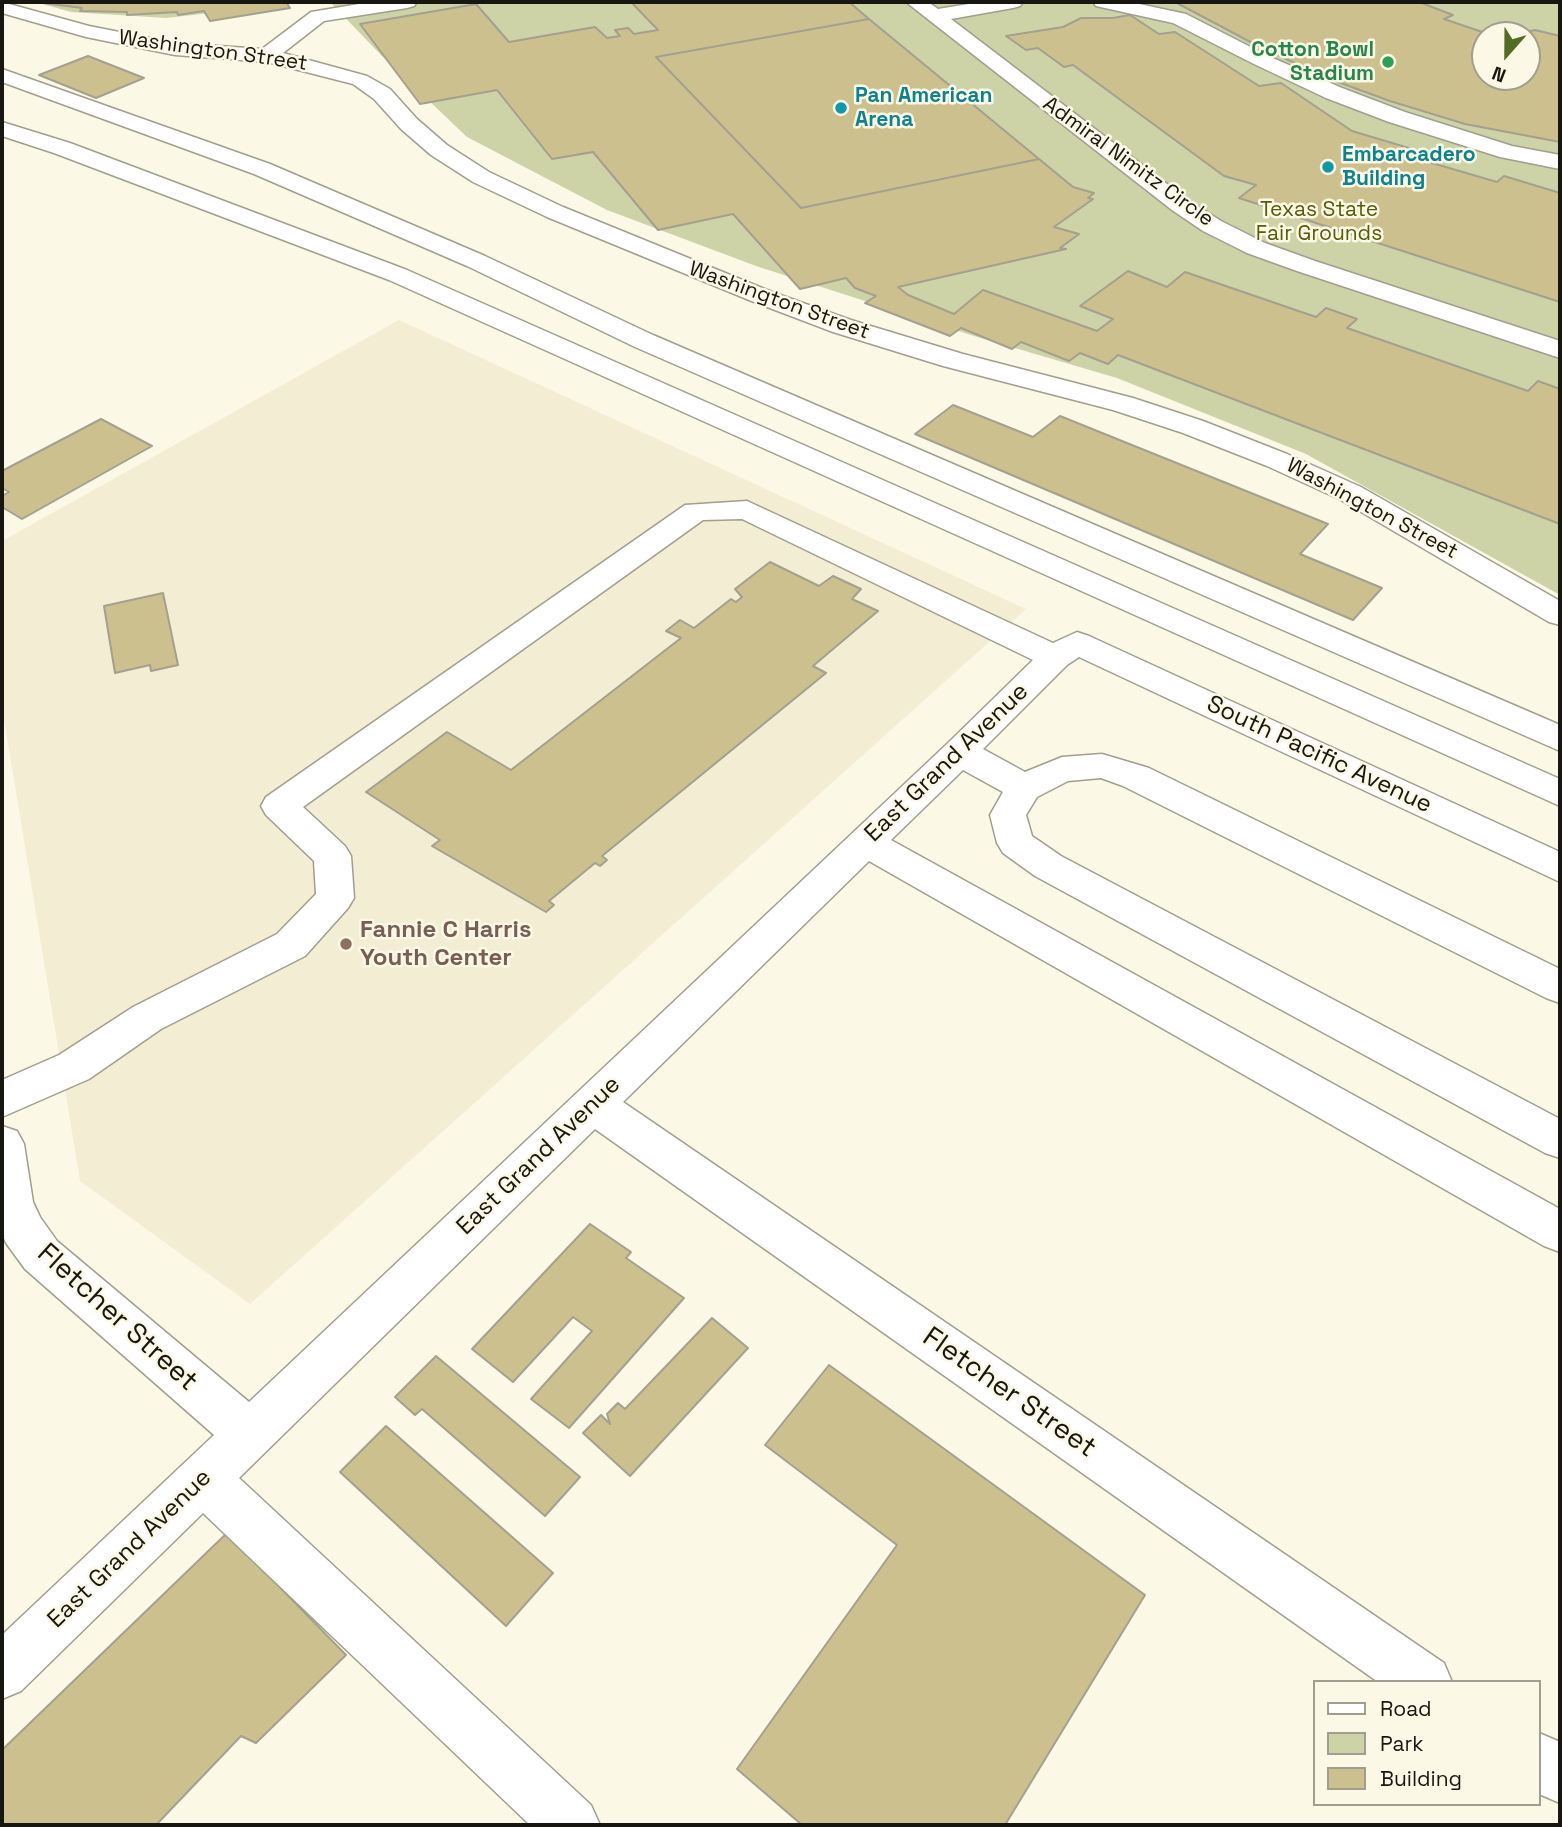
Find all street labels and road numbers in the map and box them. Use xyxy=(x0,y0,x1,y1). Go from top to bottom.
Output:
street label: Washington Street xyxy=(117,25,309,77)
street label: Admiral Nimitz Circle xyxy=(1038,92,1218,232)
street label: Washington Street xyxy=(685,257,873,345)
street label: Washington Street xyxy=(1282,453,1462,565)
street label: East Grand Avenue xyxy=(859,678,1035,848)
street label: South Pacific Avenue xyxy=(1202,690,1436,820)
street label: East Grand Avenue xyxy=(451,1071,627,1241)
street label: Fletcher Street xyxy=(30,1237,204,1399)
street label: Fletcher Street xyxy=(916,1321,1102,1465)
street label: East Grand Avenue xyxy=(42,1464,218,1634)

